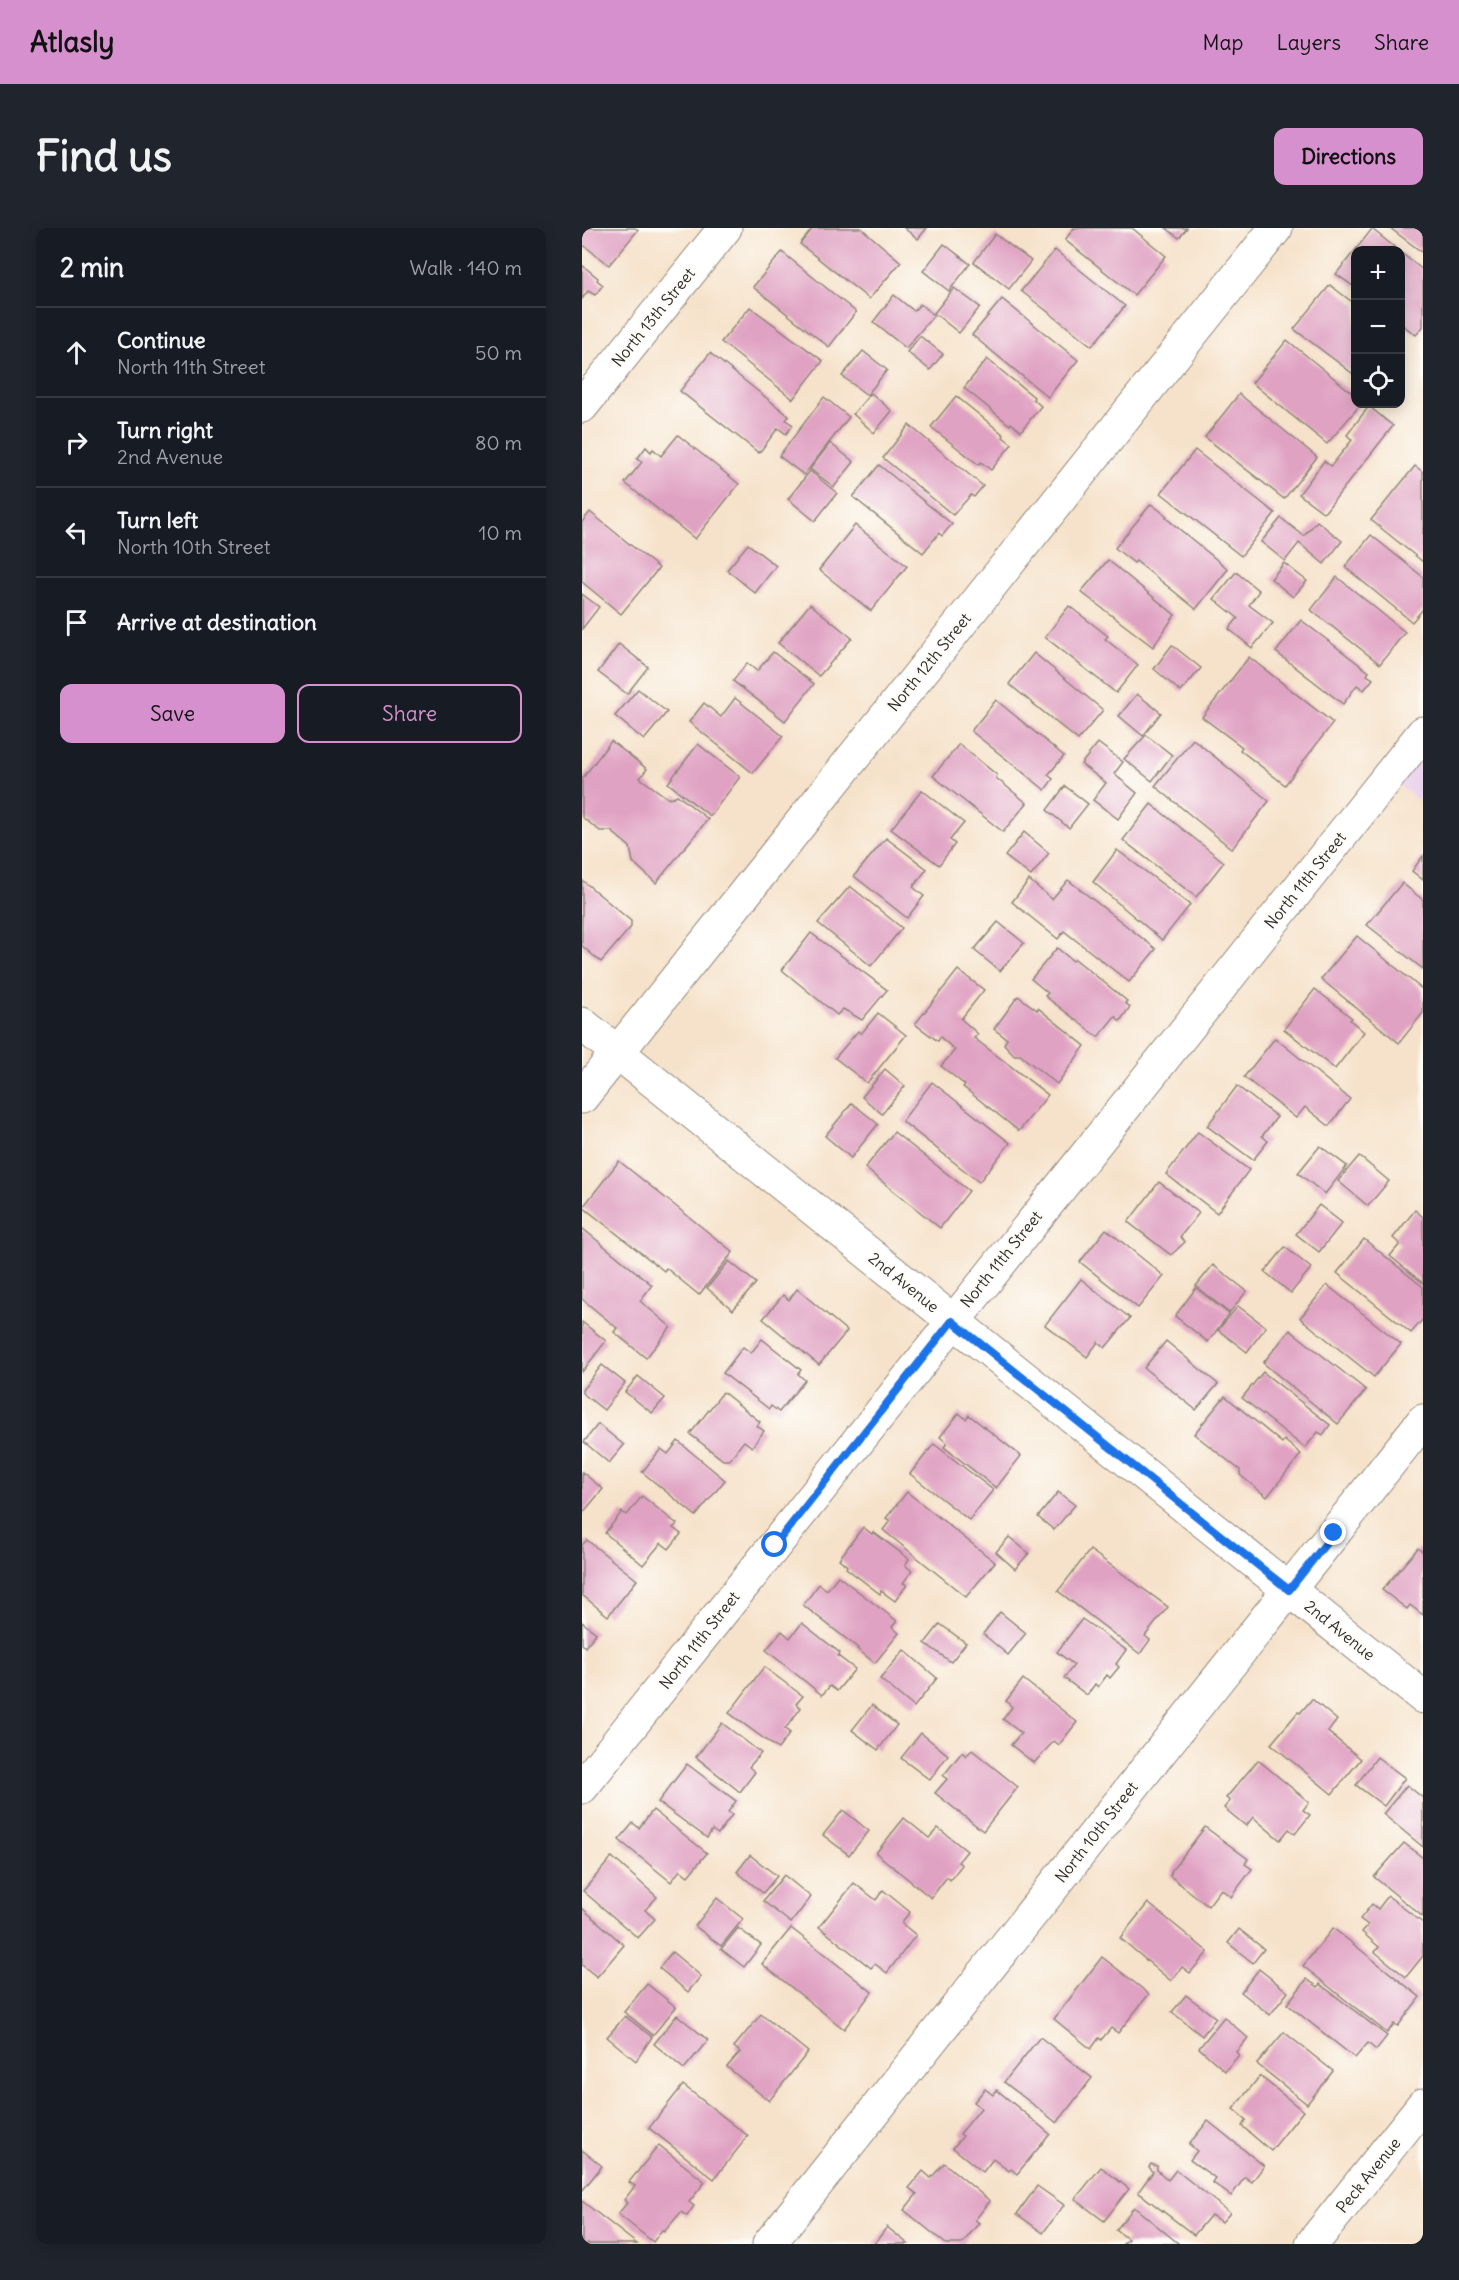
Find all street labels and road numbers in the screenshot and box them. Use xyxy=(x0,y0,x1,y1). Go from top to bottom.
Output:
street label: North 13th Street xyxy=(607,263,699,370)
street label: North 12th Street xyxy=(883,608,975,715)
street label: North 11th Street xyxy=(1260,827,1351,932)
street label: North 11th Street xyxy=(956,1206,1047,1311)
street label: 2nd Avenue xyxy=(865,1248,943,1316)
street label: North 11th Street xyxy=(655,1587,744,1693)
street label: 2nd Avenue xyxy=(1301,1596,1379,1664)
street label: North 10th Street xyxy=(1050,1777,1142,1887)
street label: Peck Avenue xyxy=(1331,2133,1405,2217)

